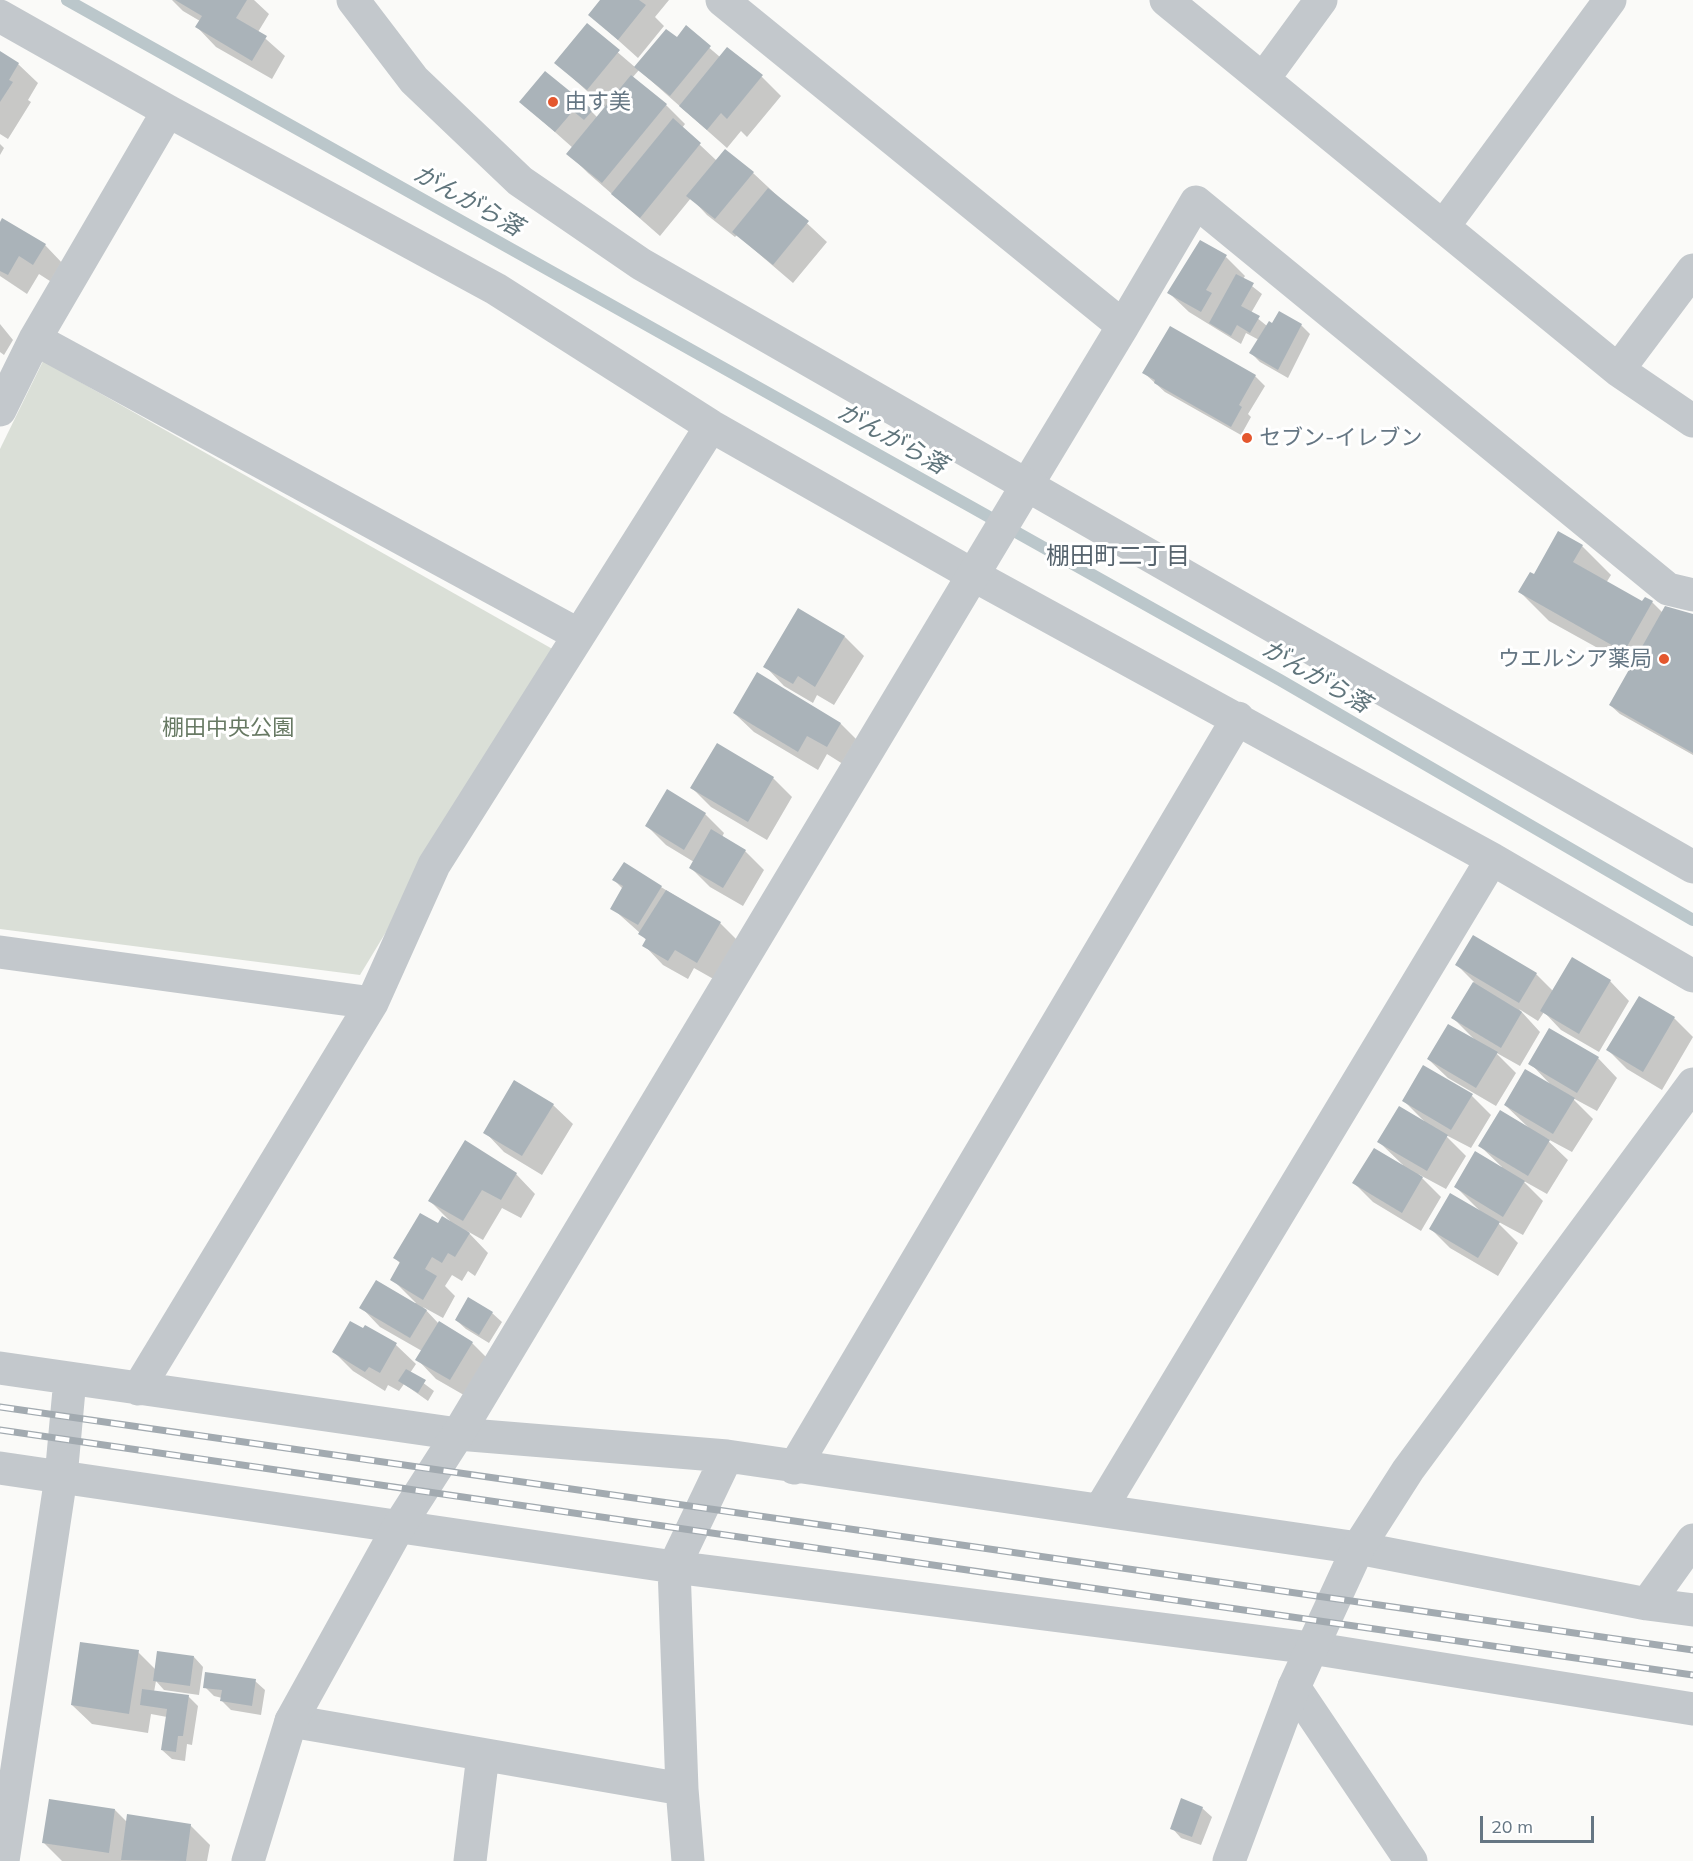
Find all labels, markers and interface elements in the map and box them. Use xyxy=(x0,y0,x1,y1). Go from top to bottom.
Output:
place label: 由す美 xyxy=(565,89,631,115)
marker: 由す美 xyxy=(546,95,560,109)
water label: がんがら落 xyxy=(409,159,527,243)
water label: がんがら落 xyxy=(833,397,951,481)
place label: セブン-イレブン xyxy=(1259,425,1422,451)
marker: セブン-イレブン xyxy=(1240,431,1254,445)
district label: 棚田町二丁目 xyxy=(1046,543,1190,571)
water label: がんがら落 xyxy=(1257,635,1375,719)
place label: ウエルシア薬局 xyxy=(1498,646,1652,672)
marker: ウエルシア薬局 xyxy=(1657,652,1671,666)
park label: 棚田中央公園 xyxy=(162,715,294,741)
scale bar xyxy=(1483,1804,1597,1842)
text: 20 m xyxy=(1491,1815,1533,1838)

